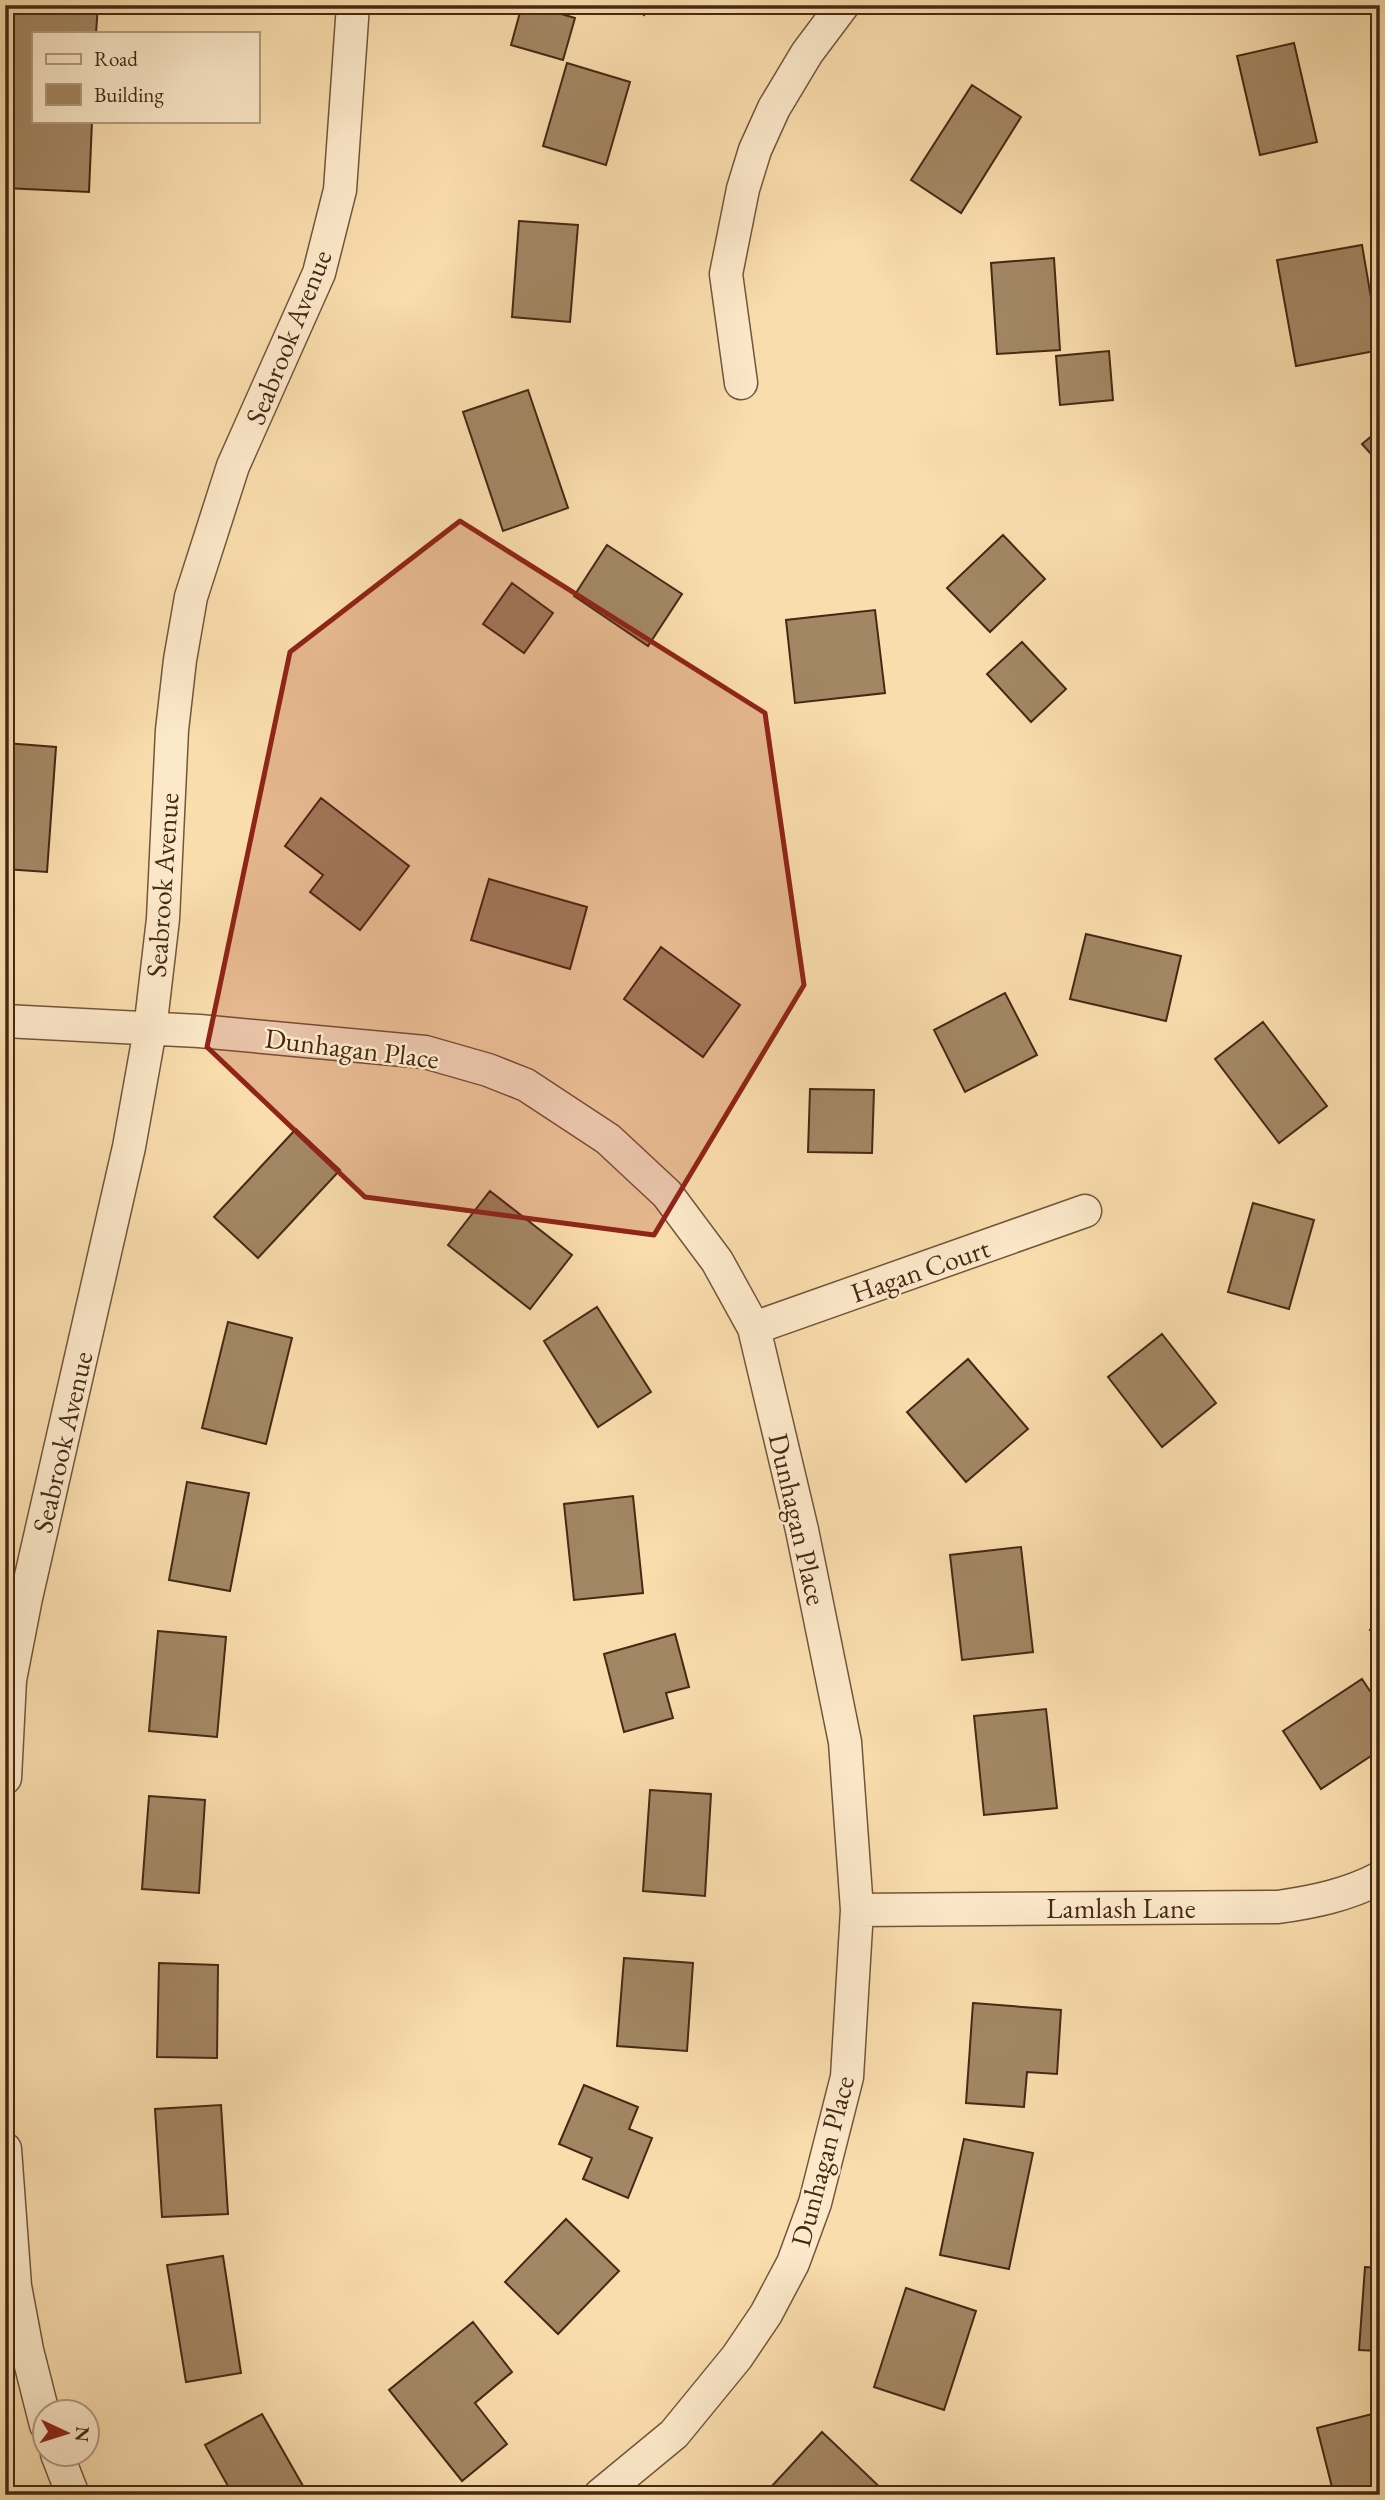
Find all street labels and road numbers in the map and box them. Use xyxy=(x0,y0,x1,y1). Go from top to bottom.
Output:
street label: Seabrook Avenue xyxy=(237,244,339,430)
street label: Seabrook Avenue xyxy=(138,791,186,979)
street label: Dunhagan Place xyxy=(263,1019,441,1077)
street label: Hagan Court xyxy=(846,1229,994,1310)
street label: Seabrook Avenue xyxy=(24,1348,100,1536)
street label: Dunhagan Place xyxy=(761,1430,835,1608)
street label: Lamlash Lane xyxy=(1046,1890,1196,1926)
street label: Dunhagan Place xyxy=(782,2072,862,2250)

